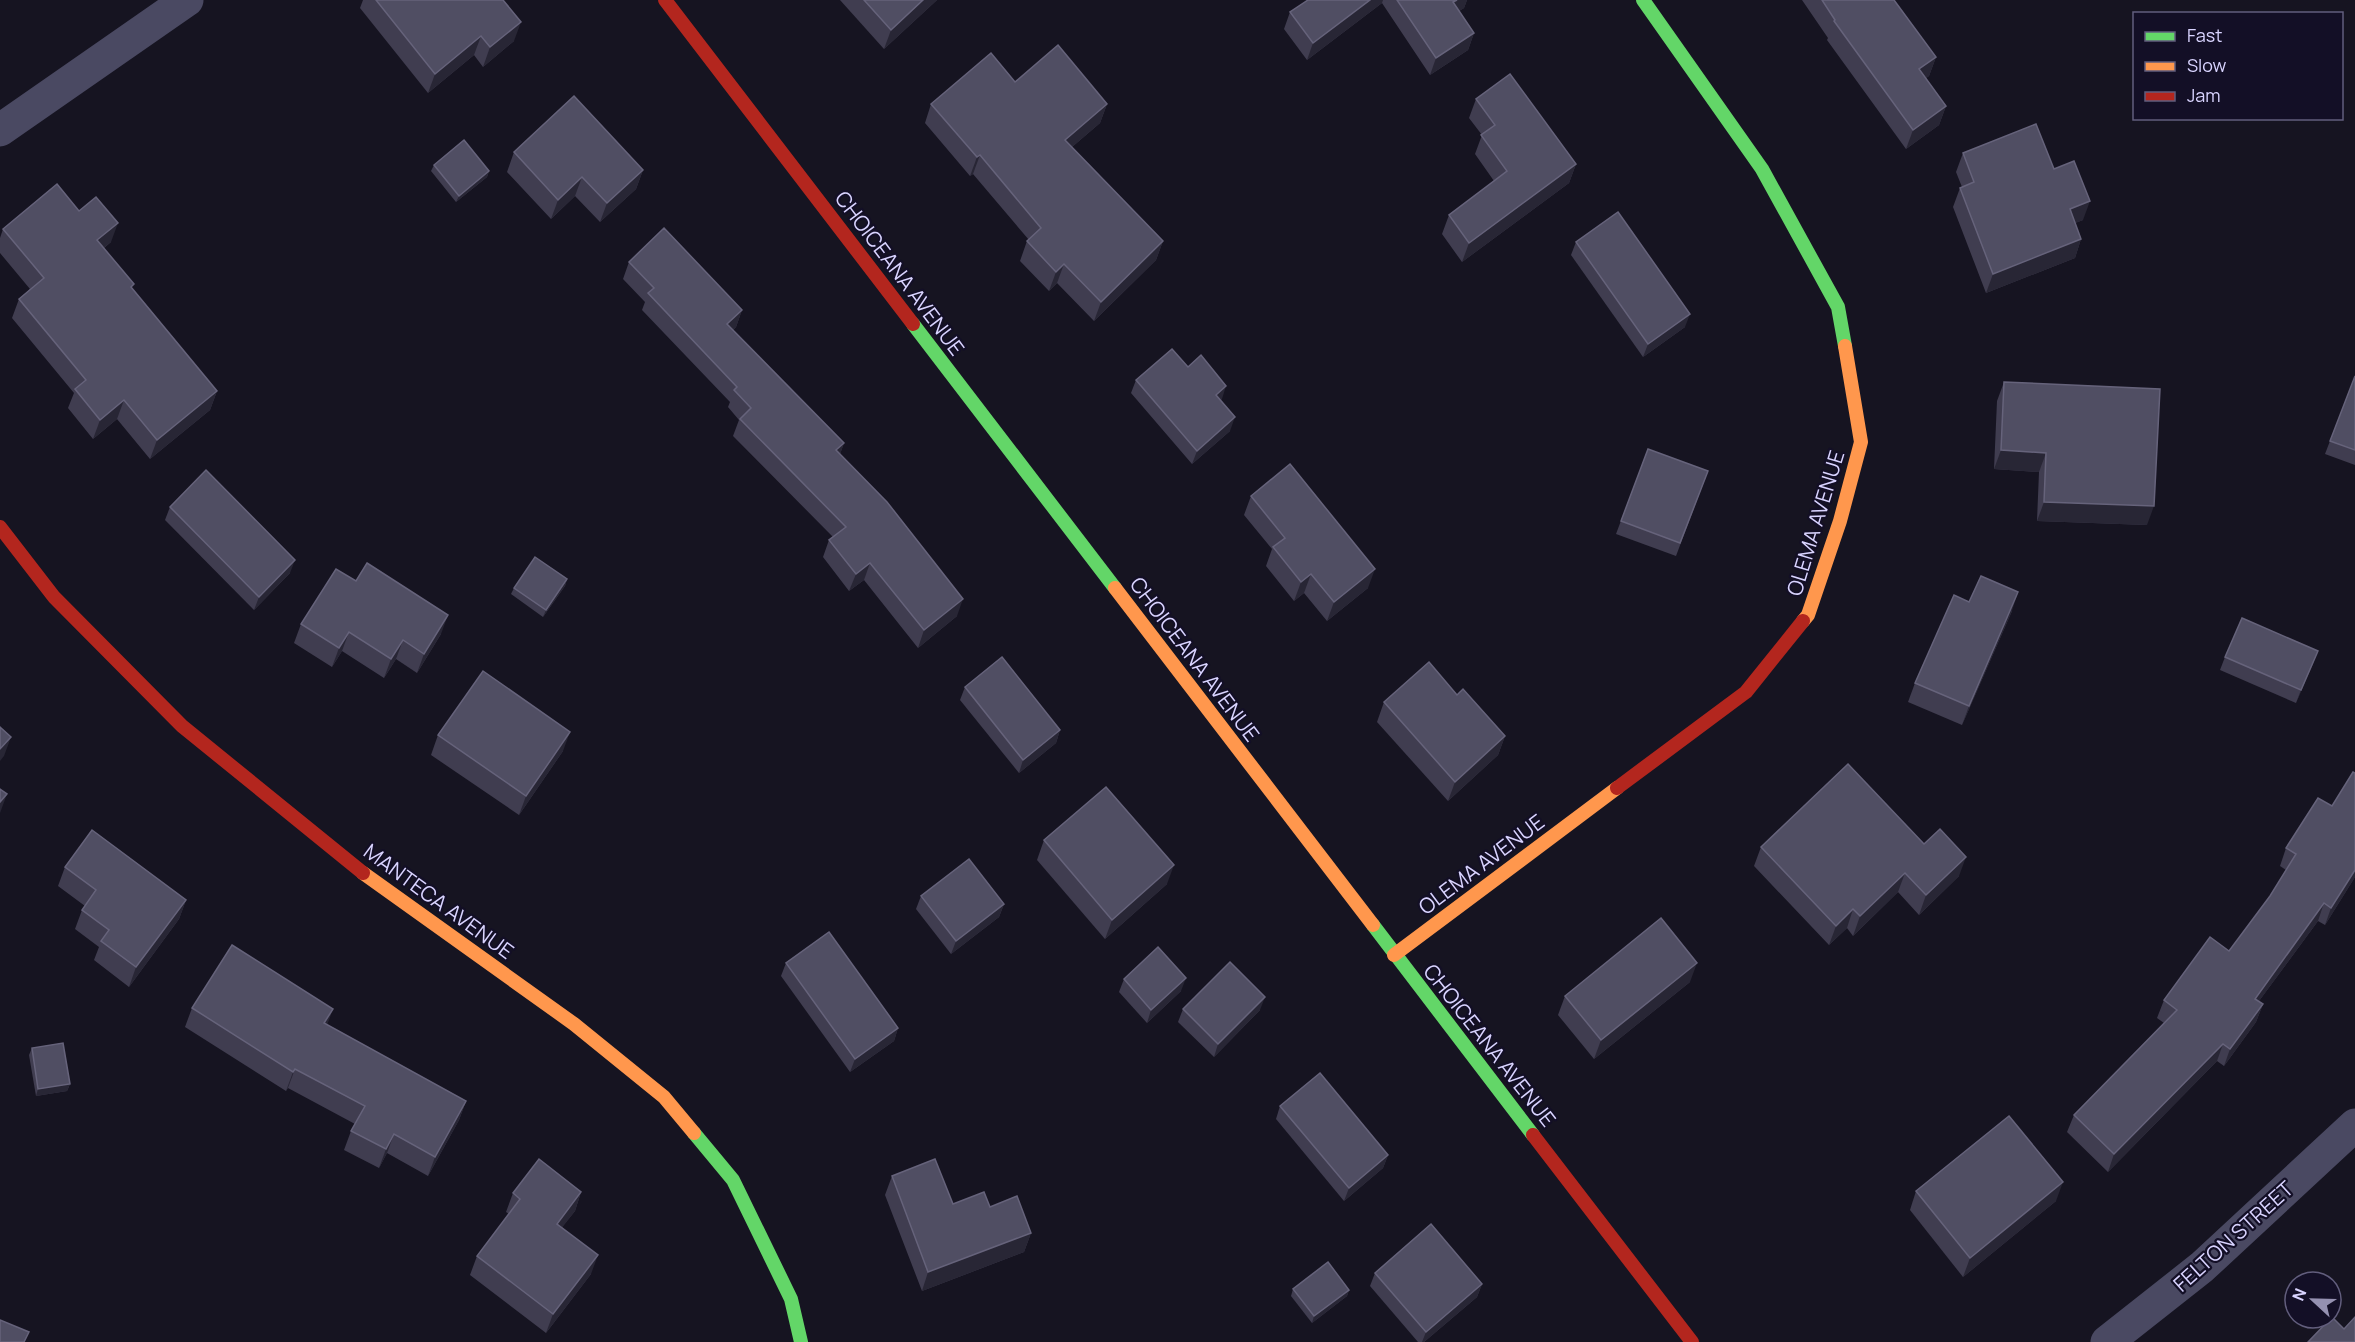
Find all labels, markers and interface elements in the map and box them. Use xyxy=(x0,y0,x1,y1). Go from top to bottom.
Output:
legend xyxy=(2133,12,2343,120)
text: Fast xyxy=(2187,23,2222,47)
text: Slow xyxy=(2187,53,2227,77)
text: Jam xyxy=(2187,83,2221,107)
street label: CHOICEANA AVENUE xyxy=(829,185,971,361)
street label: OLEMA AVENUE xyxy=(1780,447,1850,599)
street label: CHOICEANA AVENUE xyxy=(1124,571,1266,747)
street label: OLEMA AVENUE xyxy=(1412,807,1550,921)
street label: MANTECA AVENUE xyxy=(358,837,520,965)
street label: CHOICEANA AVENUE xyxy=(1418,958,1562,1132)
street label: FELTON STREET xyxy=(2168,1176,2298,1296)
north arrow xyxy=(2283,1270,2343,1330)

